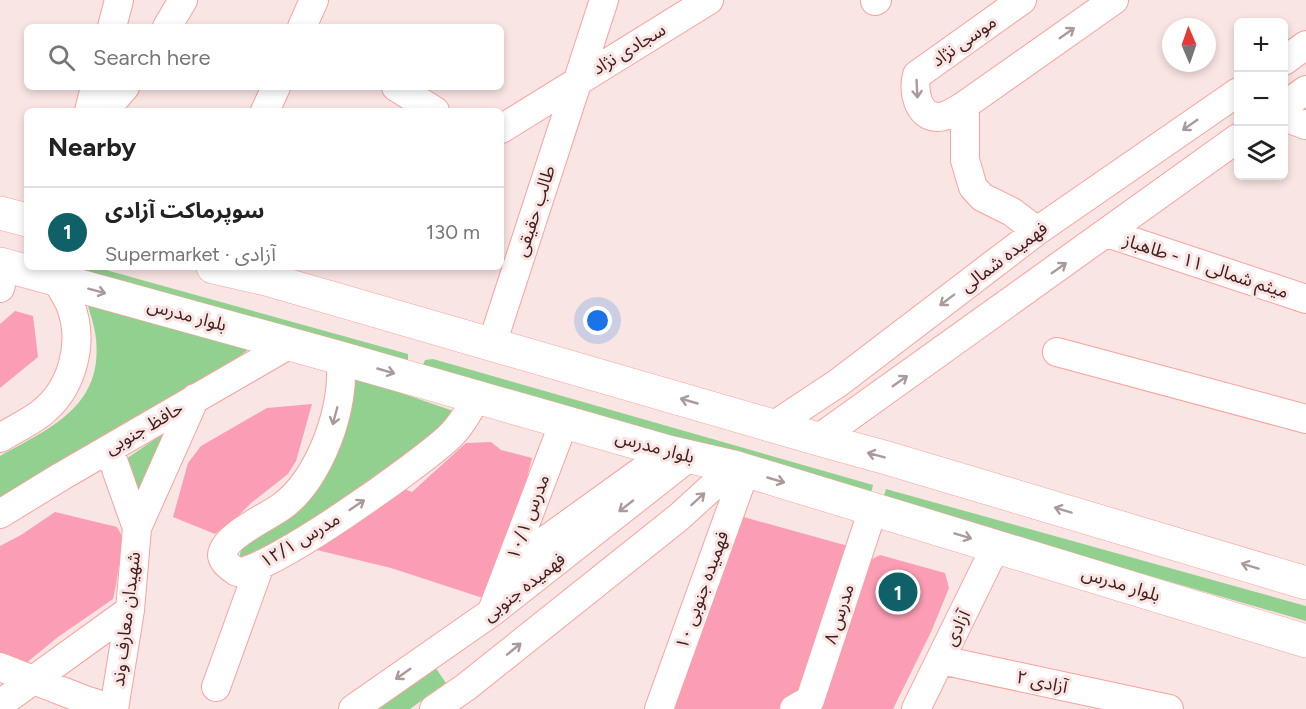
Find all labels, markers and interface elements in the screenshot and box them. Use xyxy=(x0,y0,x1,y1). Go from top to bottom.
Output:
street label: موسی نژاد xyxy=(927,11,1001,71)
street label: سجادی نژاد xyxy=(588,18,670,80)
north arrow xyxy=(1162,18,1216,72)
map controls xyxy=(1234,18,1288,180)
button: + xyxy=(1234,18,1288,72)
search box xyxy=(24,24,504,90)
one-way arrow xyxy=(1058,27,1074,39)
icon: search xyxy=(45,41,78,74)
text: Search here xyxy=(93,44,211,71)
button: − xyxy=(1234,72,1288,126)
one-way arrow xyxy=(911,78,922,98)
one-way arrow xyxy=(1183,119,1199,131)
button: layers xyxy=(1234,126,1288,180)
text: Nearby xyxy=(48,131,136,163)
street label: طالب حقیقی xyxy=(510,163,560,259)
text: سوپرماکت آزادی xyxy=(105,197,264,224)
street label: فهمیده شمالی xyxy=(956,217,1052,297)
text: 1 xyxy=(63,220,72,244)
text: 130 m xyxy=(426,220,480,244)
street label: میثم شمالی ۱۱ - طاهباز xyxy=(1119,229,1291,305)
text: Supermarket · آزادی xyxy=(105,242,276,266)
one-way arrow xyxy=(1050,262,1066,274)
one-way arrow xyxy=(87,285,106,297)
street label: بلوار مدرس xyxy=(145,294,229,336)
one-way arrow xyxy=(939,294,955,307)
your location xyxy=(583,306,612,335)
one-way arrow xyxy=(376,366,395,377)
one-way arrow xyxy=(891,374,907,387)
one-way arrow xyxy=(680,395,699,406)
street label: حافظ جنوبی xyxy=(101,397,187,459)
one-way arrow xyxy=(329,406,341,425)
street label: بلوار مدرس xyxy=(613,426,697,468)
one-way arrow xyxy=(867,448,886,460)
street label: مدرس ۱۰/۱ xyxy=(502,471,554,563)
one-way arrow xyxy=(766,475,785,486)
one-way arrow xyxy=(690,492,705,506)
one-way arrow xyxy=(348,499,364,511)
one-way arrow xyxy=(619,500,635,513)
one-way arrow xyxy=(1054,504,1073,515)
street label: مدرس ۱۲/۱ xyxy=(256,508,344,572)
street label: فهمیده جنوبی ۱۰ xyxy=(670,528,734,652)
one-way arrow xyxy=(953,531,972,542)
street label: فهمیده جنوبی xyxy=(478,548,570,626)
street label: شهیدان معارف وند xyxy=(107,550,145,688)
one-way arrow xyxy=(1241,560,1260,571)
street label: بلوار مدرس xyxy=(1079,562,1163,606)
pin: 1 xyxy=(878,570,918,614)
street label: مدرس ۸ xyxy=(819,581,859,647)
street label: آزادی xyxy=(939,606,975,649)
one-way arrow xyxy=(506,642,522,655)
street label: آزادی ۲ xyxy=(1014,666,1070,698)
one-way arrow xyxy=(396,668,412,680)

